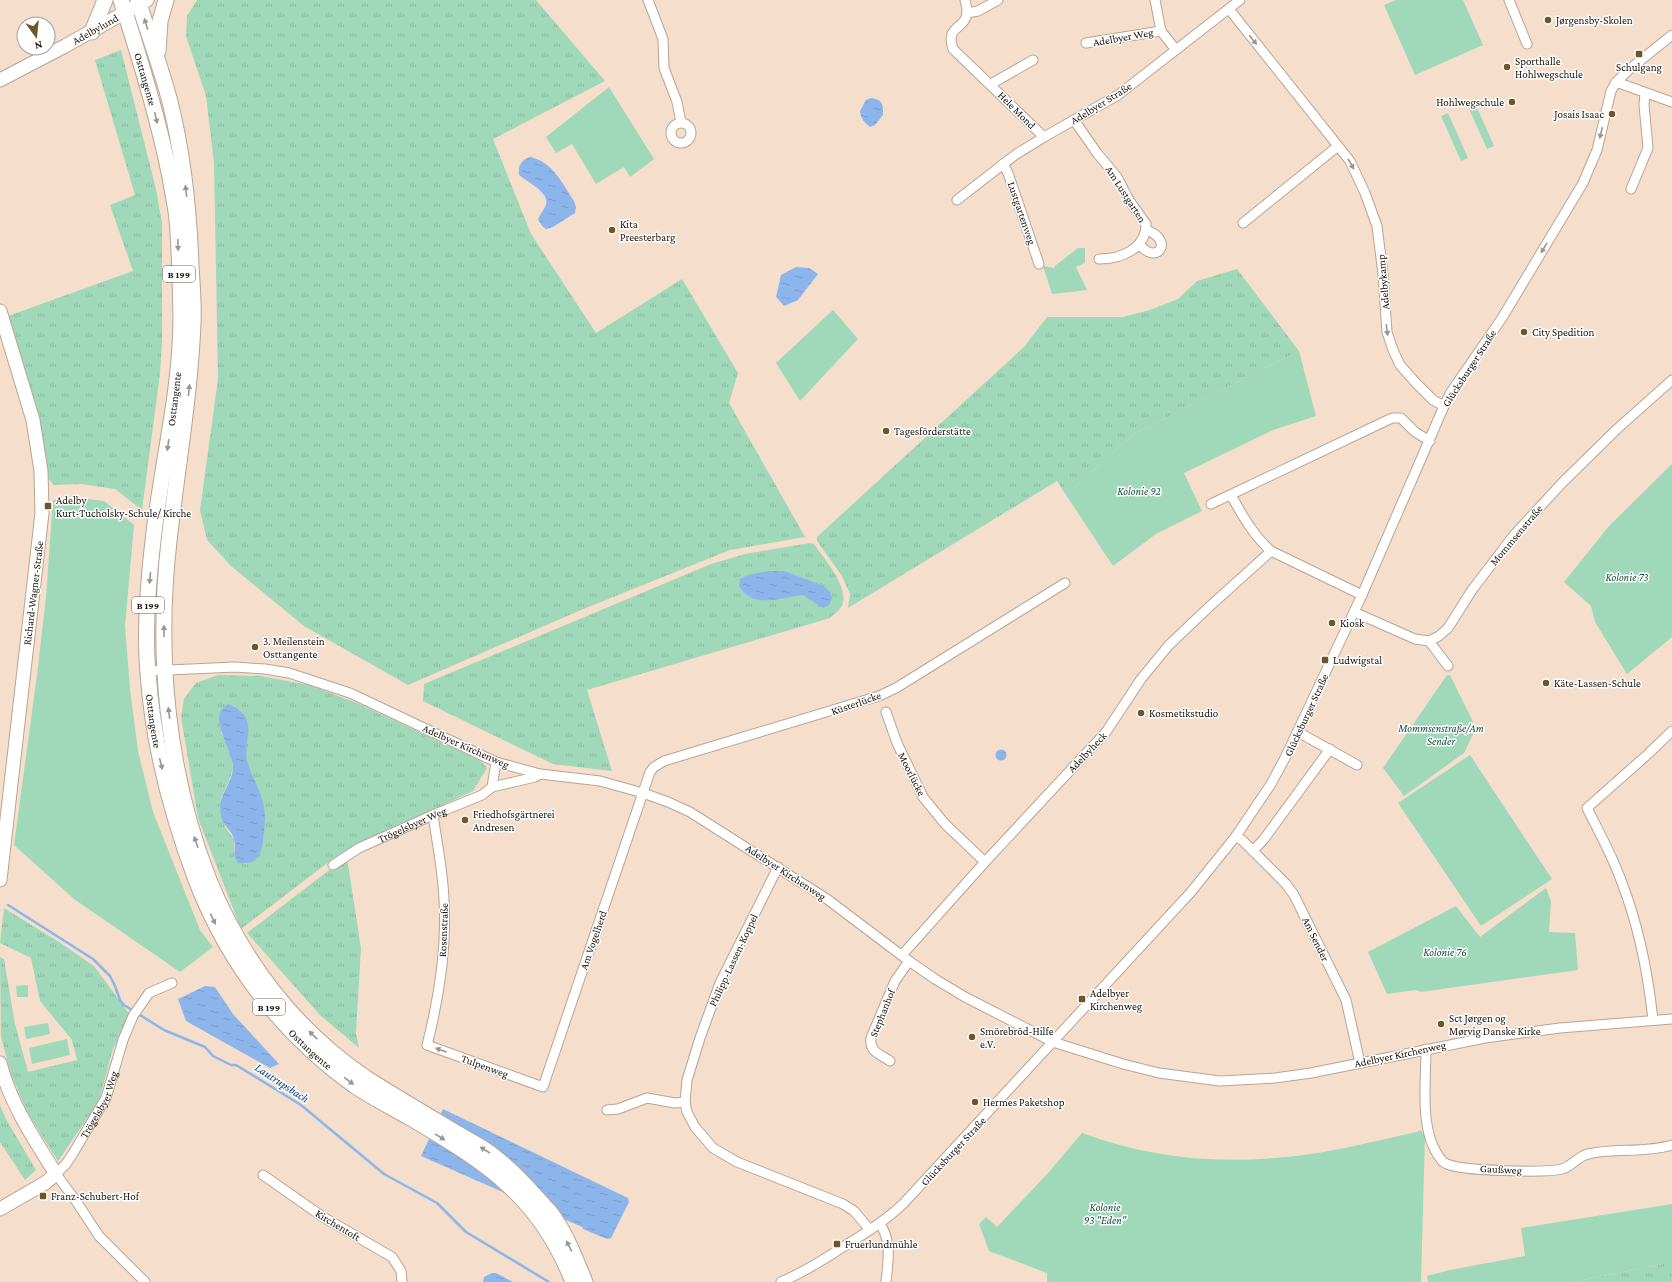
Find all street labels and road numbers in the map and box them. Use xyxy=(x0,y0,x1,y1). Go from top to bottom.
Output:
street label: Adelbylund xyxy=(70,11,121,47)
street label: Adelbyer Weg xyxy=(1092,26,1155,49)
street label: Osttangente xyxy=(132,51,159,107)
street label: Adelbyer Straße xyxy=(1068,79,1134,127)
street label: Hele Mond xyxy=(996,89,1038,131)
street label: Am Lustgarten xyxy=(1102,164,1149,225)
street label: Lustgartenweg xyxy=(1005,180,1039,247)
street label: Adelbykamp xyxy=(1375,254,1392,310)
road number: B 199 xyxy=(163,266,195,282)
street label: Glücksburger Straße xyxy=(1440,327,1499,409)
street label: Osttangente xyxy=(165,371,184,427)
street label: Mommsenstraße xyxy=(1487,502,1545,568)
street label: Richard-Wagner-Straße xyxy=(21,540,46,646)
road number: B 199 xyxy=(132,597,164,613)
street label: Glücksburger Straße xyxy=(1282,672,1331,759)
street label: Küsterlücke xyxy=(830,689,883,717)
street label: Osttangente xyxy=(144,693,164,749)
street label: Adelbyer Kirchenweg xyxy=(421,722,512,772)
street label: Adelbyheck xyxy=(1065,729,1110,775)
street label: Moorlücke xyxy=(896,750,928,798)
street label: Trögelsbyer Weg xyxy=(376,804,449,845)
street label: Adelbyer Kirchenweg xyxy=(743,842,829,904)
street label: Rosenstraße xyxy=(436,903,450,957)
street label: Am Vogelherd xyxy=(577,909,610,971)
street label: Philipp-Lassen-Koppel xyxy=(706,912,761,1009)
street label: Am Sender xyxy=(1300,915,1332,963)
street label: Stephanhof xyxy=(867,986,898,1039)
road number: B 199 xyxy=(253,999,285,1015)
street label: Osttangente xyxy=(286,1026,335,1072)
street label: Adelbyer Kirchenweg xyxy=(1353,1038,1448,1071)
street label: Tulpenweg xyxy=(459,1052,511,1081)
street label: Trögelsbyer Weg xyxy=(77,1069,121,1140)
street label: Glücksburger Straße xyxy=(918,1114,989,1188)
street label: Gaußweg xyxy=(1480,1162,1523,1177)
street label: Kirchentoft xyxy=(314,1207,363,1243)

